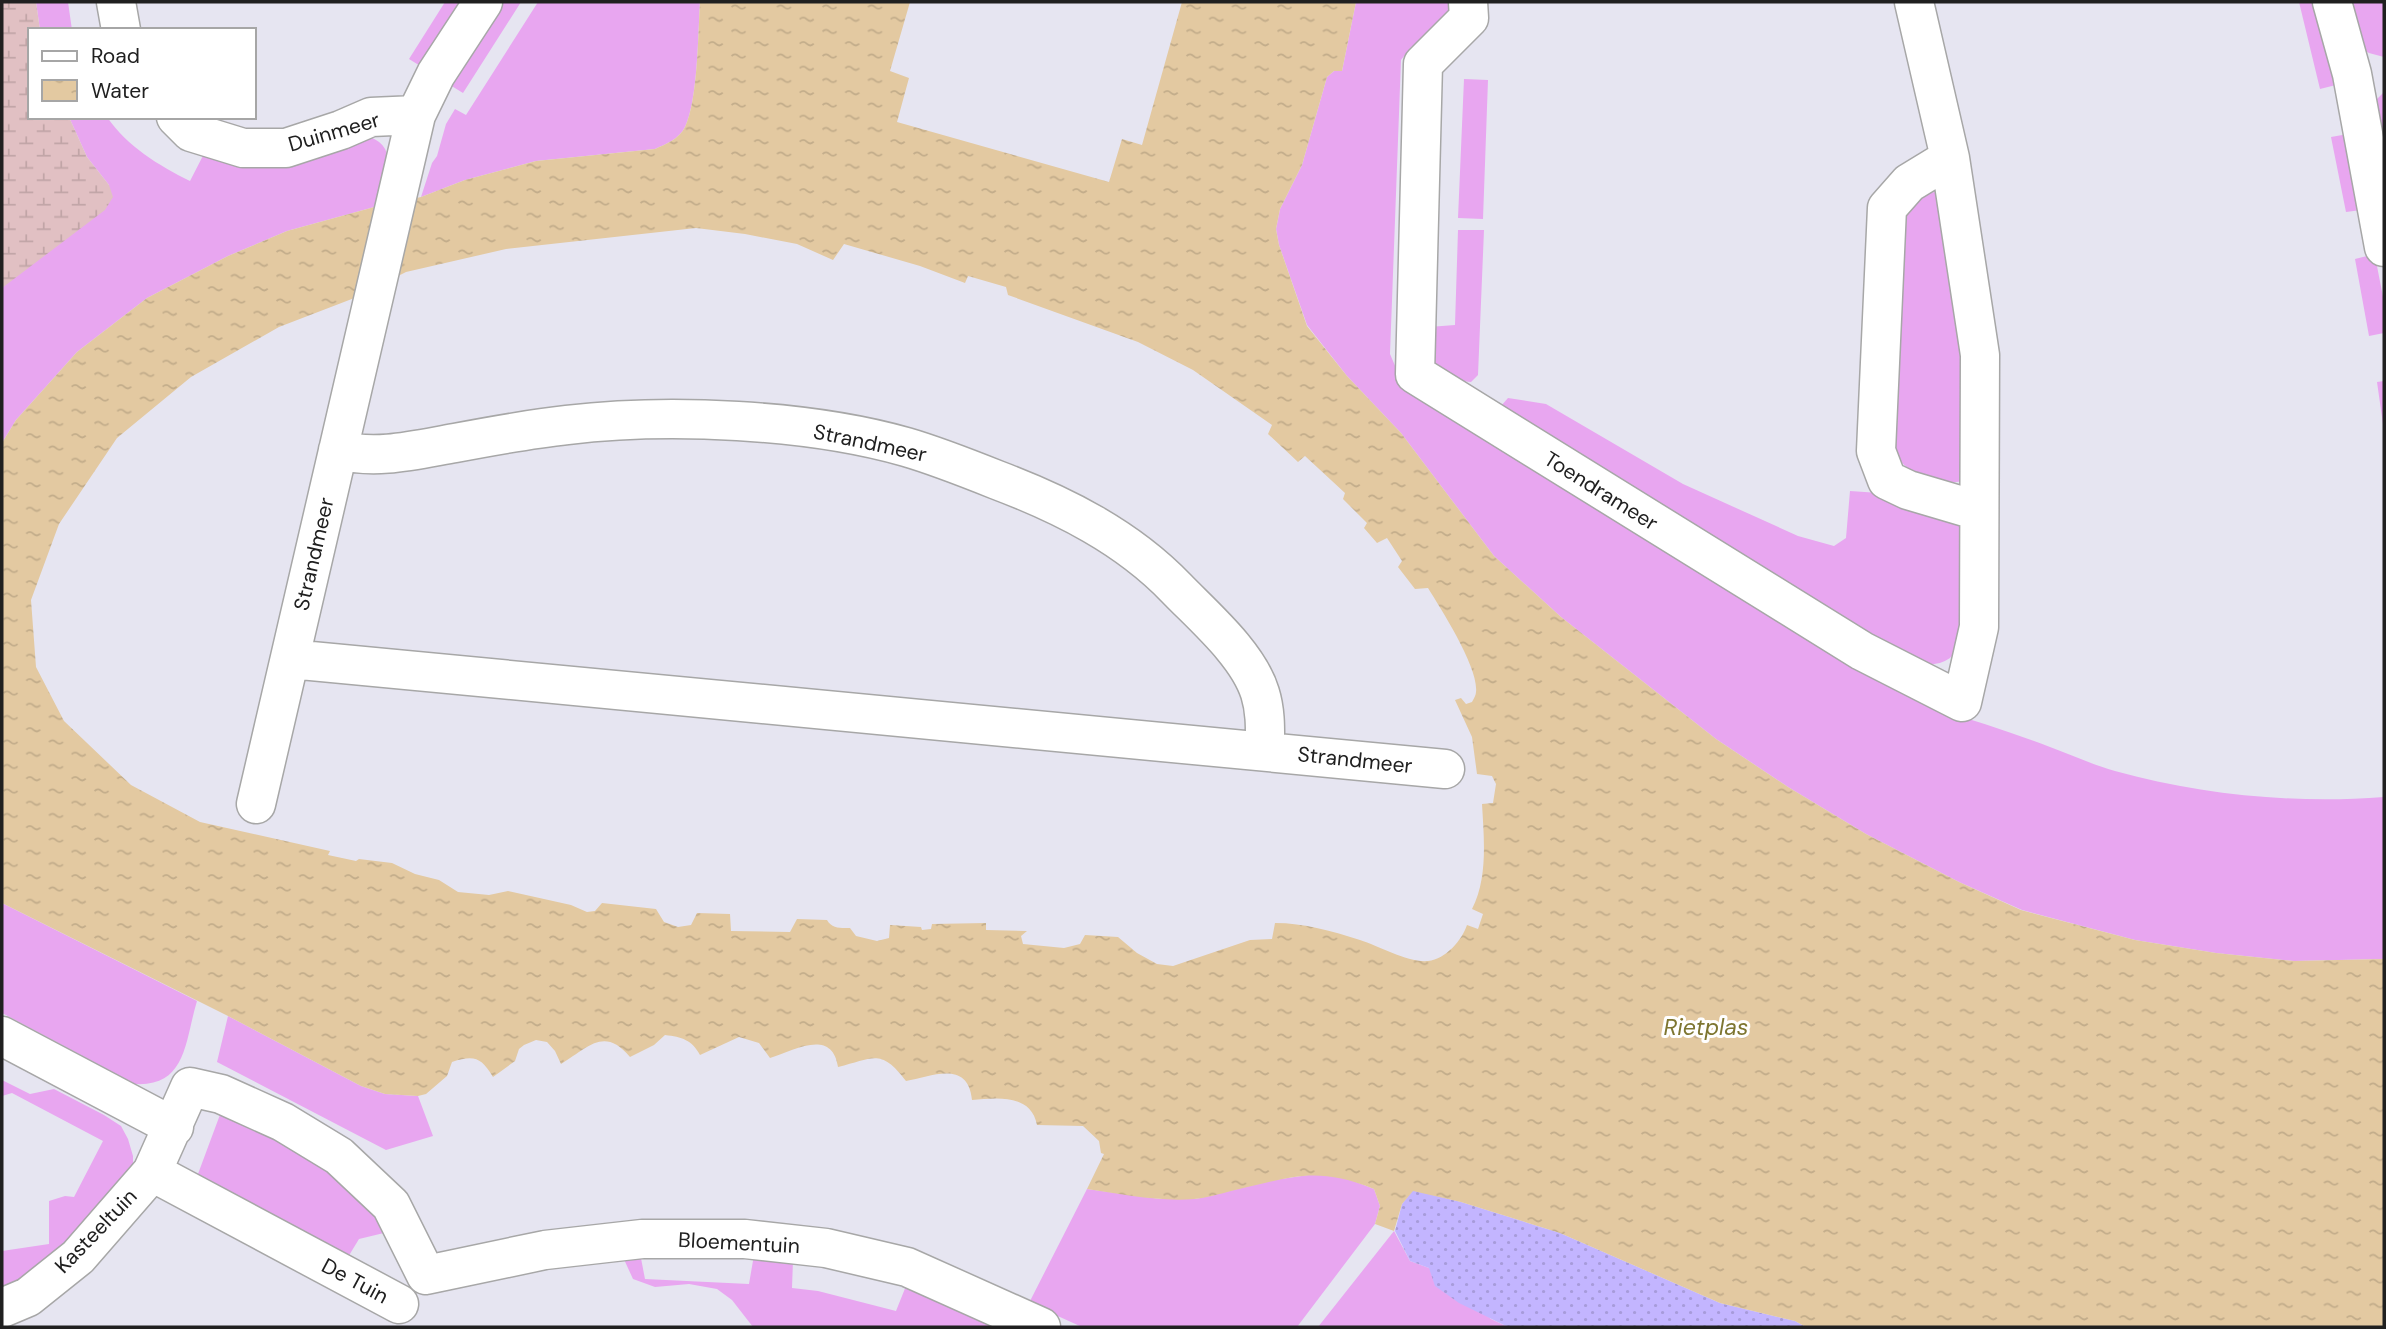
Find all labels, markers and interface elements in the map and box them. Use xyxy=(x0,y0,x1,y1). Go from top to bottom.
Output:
legend xyxy=(28,28,256,119)
text: Road xyxy=(91,42,140,70)
text: Water xyxy=(91,77,149,105)
street label: Duinmeer xyxy=(285,106,383,158)
street label: Strandmeer xyxy=(811,417,929,469)
street label: Toendrameer xyxy=(1539,445,1663,537)
street label: Strandmeer xyxy=(287,495,341,613)
street label: Strandmeer xyxy=(1296,740,1414,780)
water label: Rietplas xyxy=(1664,1012,1749,1042)
street label: Kasteeltuin xyxy=(49,1183,143,1279)
street label: Bloementuin xyxy=(677,1226,801,1260)
street label: De Tuin xyxy=(317,1252,393,1310)

